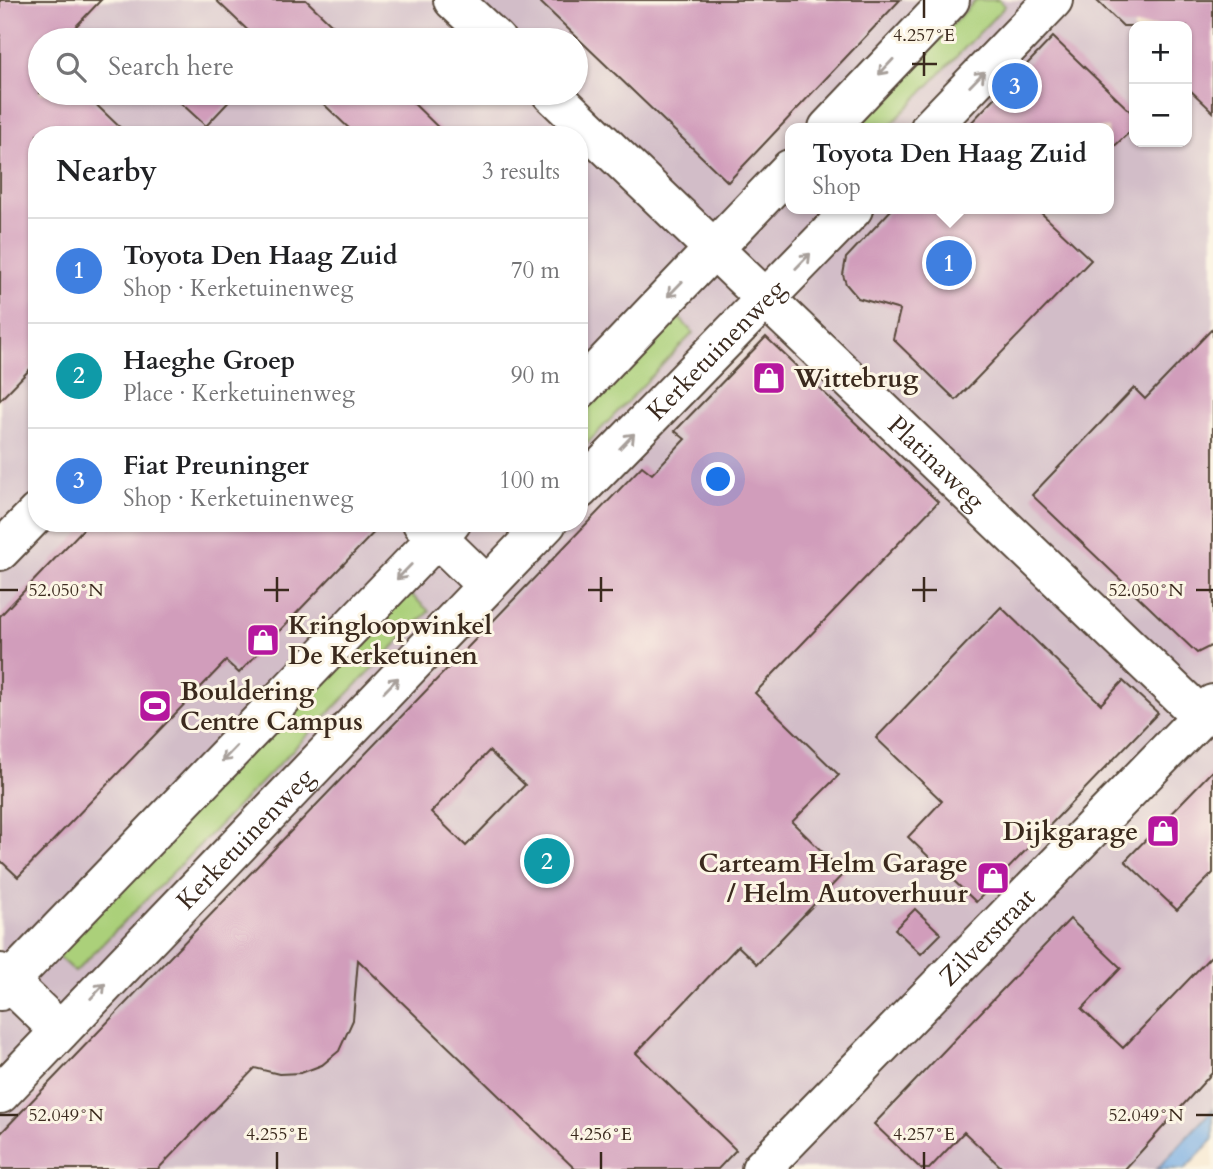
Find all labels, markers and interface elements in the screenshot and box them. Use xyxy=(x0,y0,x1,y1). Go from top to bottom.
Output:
map controls xyxy=(1129,21,1192,147)
button: + xyxy=(1129,21,1192,84)
text: 4.257°E xyxy=(893,23,955,48)
search box xyxy=(28,28,588,105)
icon: search xyxy=(52,48,90,86)
text: Search here xyxy=(108,49,234,84)
one-way arrow xyxy=(877,58,894,75)
pin: 3 xyxy=(992,60,1038,112)
one-way arrow xyxy=(968,71,985,88)
button: − xyxy=(1129,84,1192,147)
popup xyxy=(785,123,1114,214)
text: Toyota Den Haag Zuid xyxy=(812,136,1087,171)
text: Nearby xyxy=(56,151,157,192)
text: 3 results xyxy=(482,156,560,187)
text: Shop xyxy=(812,171,861,202)
pin: 1 xyxy=(926,237,972,289)
text: Toyota Den Haag Zuid xyxy=(123,238,397,273)
one-way arrow xyxy=(794,253,811,270)
text: 1 xyxy=(73,255,85,286)
text: 70 m xyxy=(511,255,560,286)
street label: Kerketuinenweg xyxy=(639,271,794,428)
text: Shop · Kerketuinenweg xyxy=(123,273,353,304)
one-way arrow xyxy=(667,280,684,297)
text: Haeghe Groep xyxy=(123,343,295,378)
shop icon: Wittebrug xyxy=(750,359,788,397)
text: 2 xyxy=(73,360,85,391)
text: 90 m xyxy=(511,360,560,391)
place label: Wittebrug xyxy=(793,361,919,396)
text: Place · Kerketuinenweg xyxy=(123,378,355,409)
street label: Platinaweg xyxy=(880,408,993,518)
one-way arrow xyxy=(618,433,635,450)
text: Fiat Preuninger xyxy=(123,448,309,483)
your location xyxy=(701,462,735,496)
text: 3 xyxy=(73,465,85,496)
text: 100 m xyxy=(499,465,560,496)
text: Shop · Kerketuinenweg xyxy=(123,483,353,514)
one-way arrow xyxy=(396,564,413,581)
text: 52.050°N xyxy=(28,578,104,603)
text: 52.050°N xyxy=(1108,578,1184,603)
place label: Kringloopwinkel De Kerketuinen xyxy=(288,608,492,673)
shop icon: Kringloopwinkel De Kerketuinen xyxy=(244,621,282,659)
place label: Bouldering Centre Campus xyxy=(180,674,363,739)
one-way arrow xyxy=(382,677,399,694)
sports icon: Bouldering Centre Campus xyxy=(136,687,174,725)
one-way arrow xyxy=(221,745,238,762)
street label: Kerketuinenweg xyxy=(169,760,322,918)
shop icon: Dijkgarage xyxy=(1144,812,1182,850)
place label: Dijkgarage xyxy=(1003,814,1138,849)
pin: 2 xyxy=(524,835,570,887)
place label: Carteam Helm Garage / Helm Autoverhuur xyxy=(699,846,969,911)
shop icon: Carteam Helm Garage / Helm Autoverhuur xyxy=(974,859,1012,897)
street label: Zilverstraat xyxy=(931,880,1043,994)
one-way arrow xyxy=(90,982,106,1000)
text: 52.049°N xyxy=(28,1103,104,1128)
text: 52.049°N xyxy=(1108,1103,1184,1128)
text: 4.255°E xyxy=(246,1122,308,1147)
text: 4.256°E xyxy=(570,1122,632,1147)
text: 4.257°E xyxy=(893,1122,955,1147)

